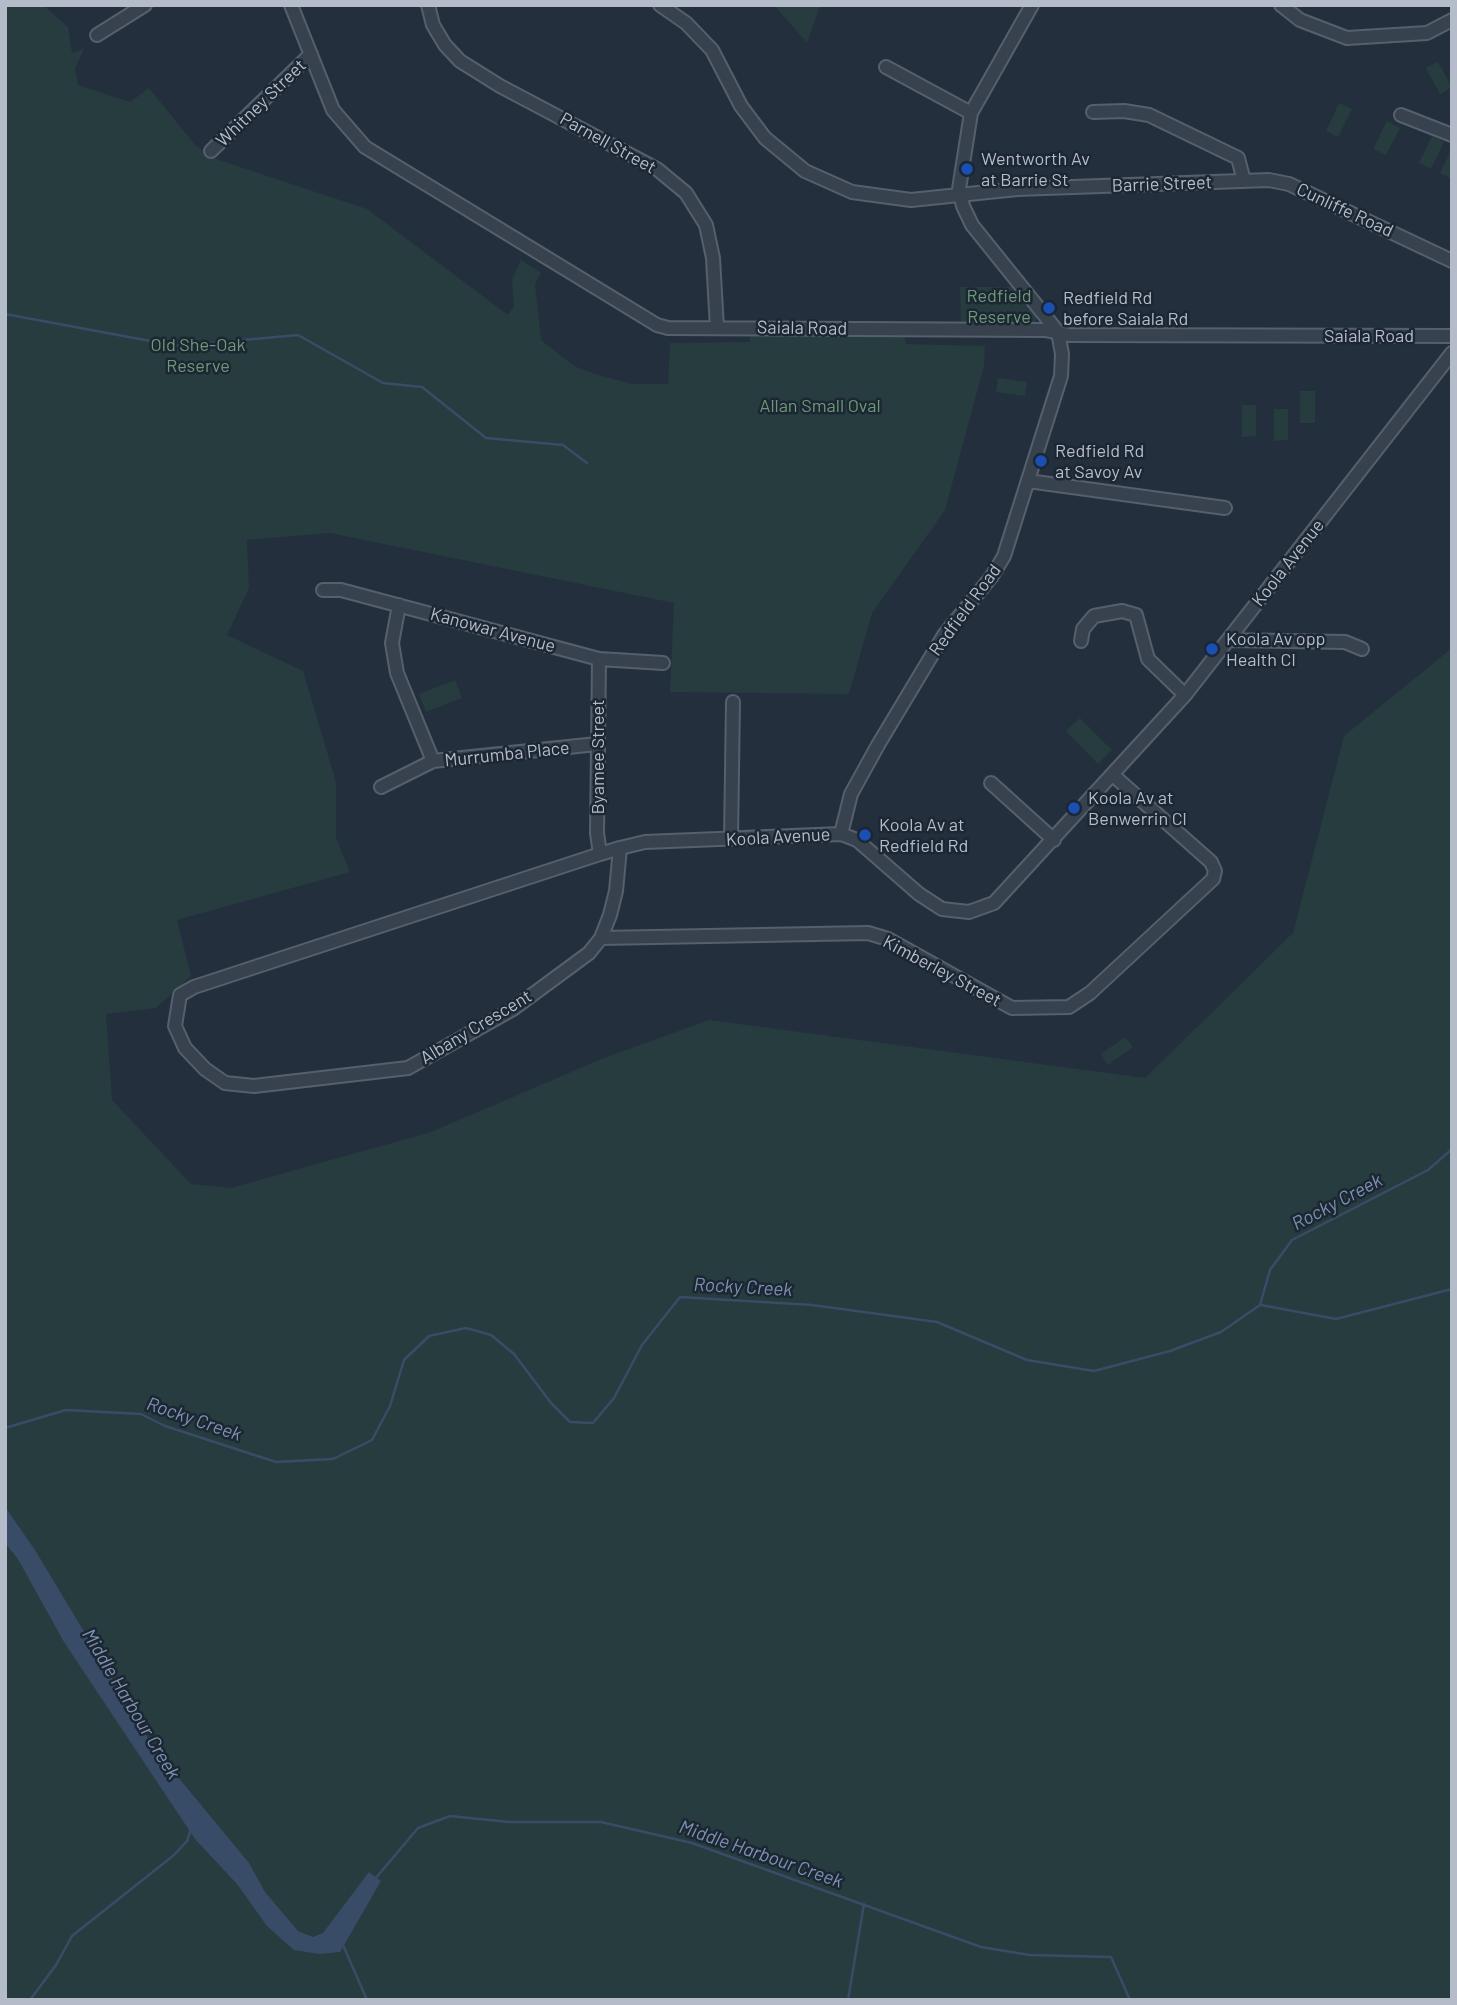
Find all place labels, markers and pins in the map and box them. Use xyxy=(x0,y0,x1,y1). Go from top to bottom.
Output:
place label: Wentworth Av at Barrie St xyxy=(981,148,1090,190)
marker: Wentworth Av at Barrie St xyxy=(959,161,975,177)
place label: Redfield Rd before Saiala Rd xyxy=(1063,287,1188,330)
marker: Redfield Rd before Saiala Rd xyxy=(1041,300,1057,316)
place label: Redfield Rd at Savoy Av xyxy=(1055,440,1144,482)
marker: Redfield Rd at Savoy Av xyxy=(1033,453,1049,469)
place label: Koola Av opp Health Cl xyxy=(1226,628,1326,670)
marker: Koola Av opp Health Cl xyxy=(1204,641,1220,657)
place label: Koola Av at Benwerrin Cl xyxy=(1088,787,1187,830)
marker: Koola Av at Benwerrin Cl xyxy=(1066,800,1082,816)
place label: Koola Av at Redfield Rd xyxy=(879,814,968,856)
marker: Koola Av at Redfield Rd xyxy=(857,827,873,843)

